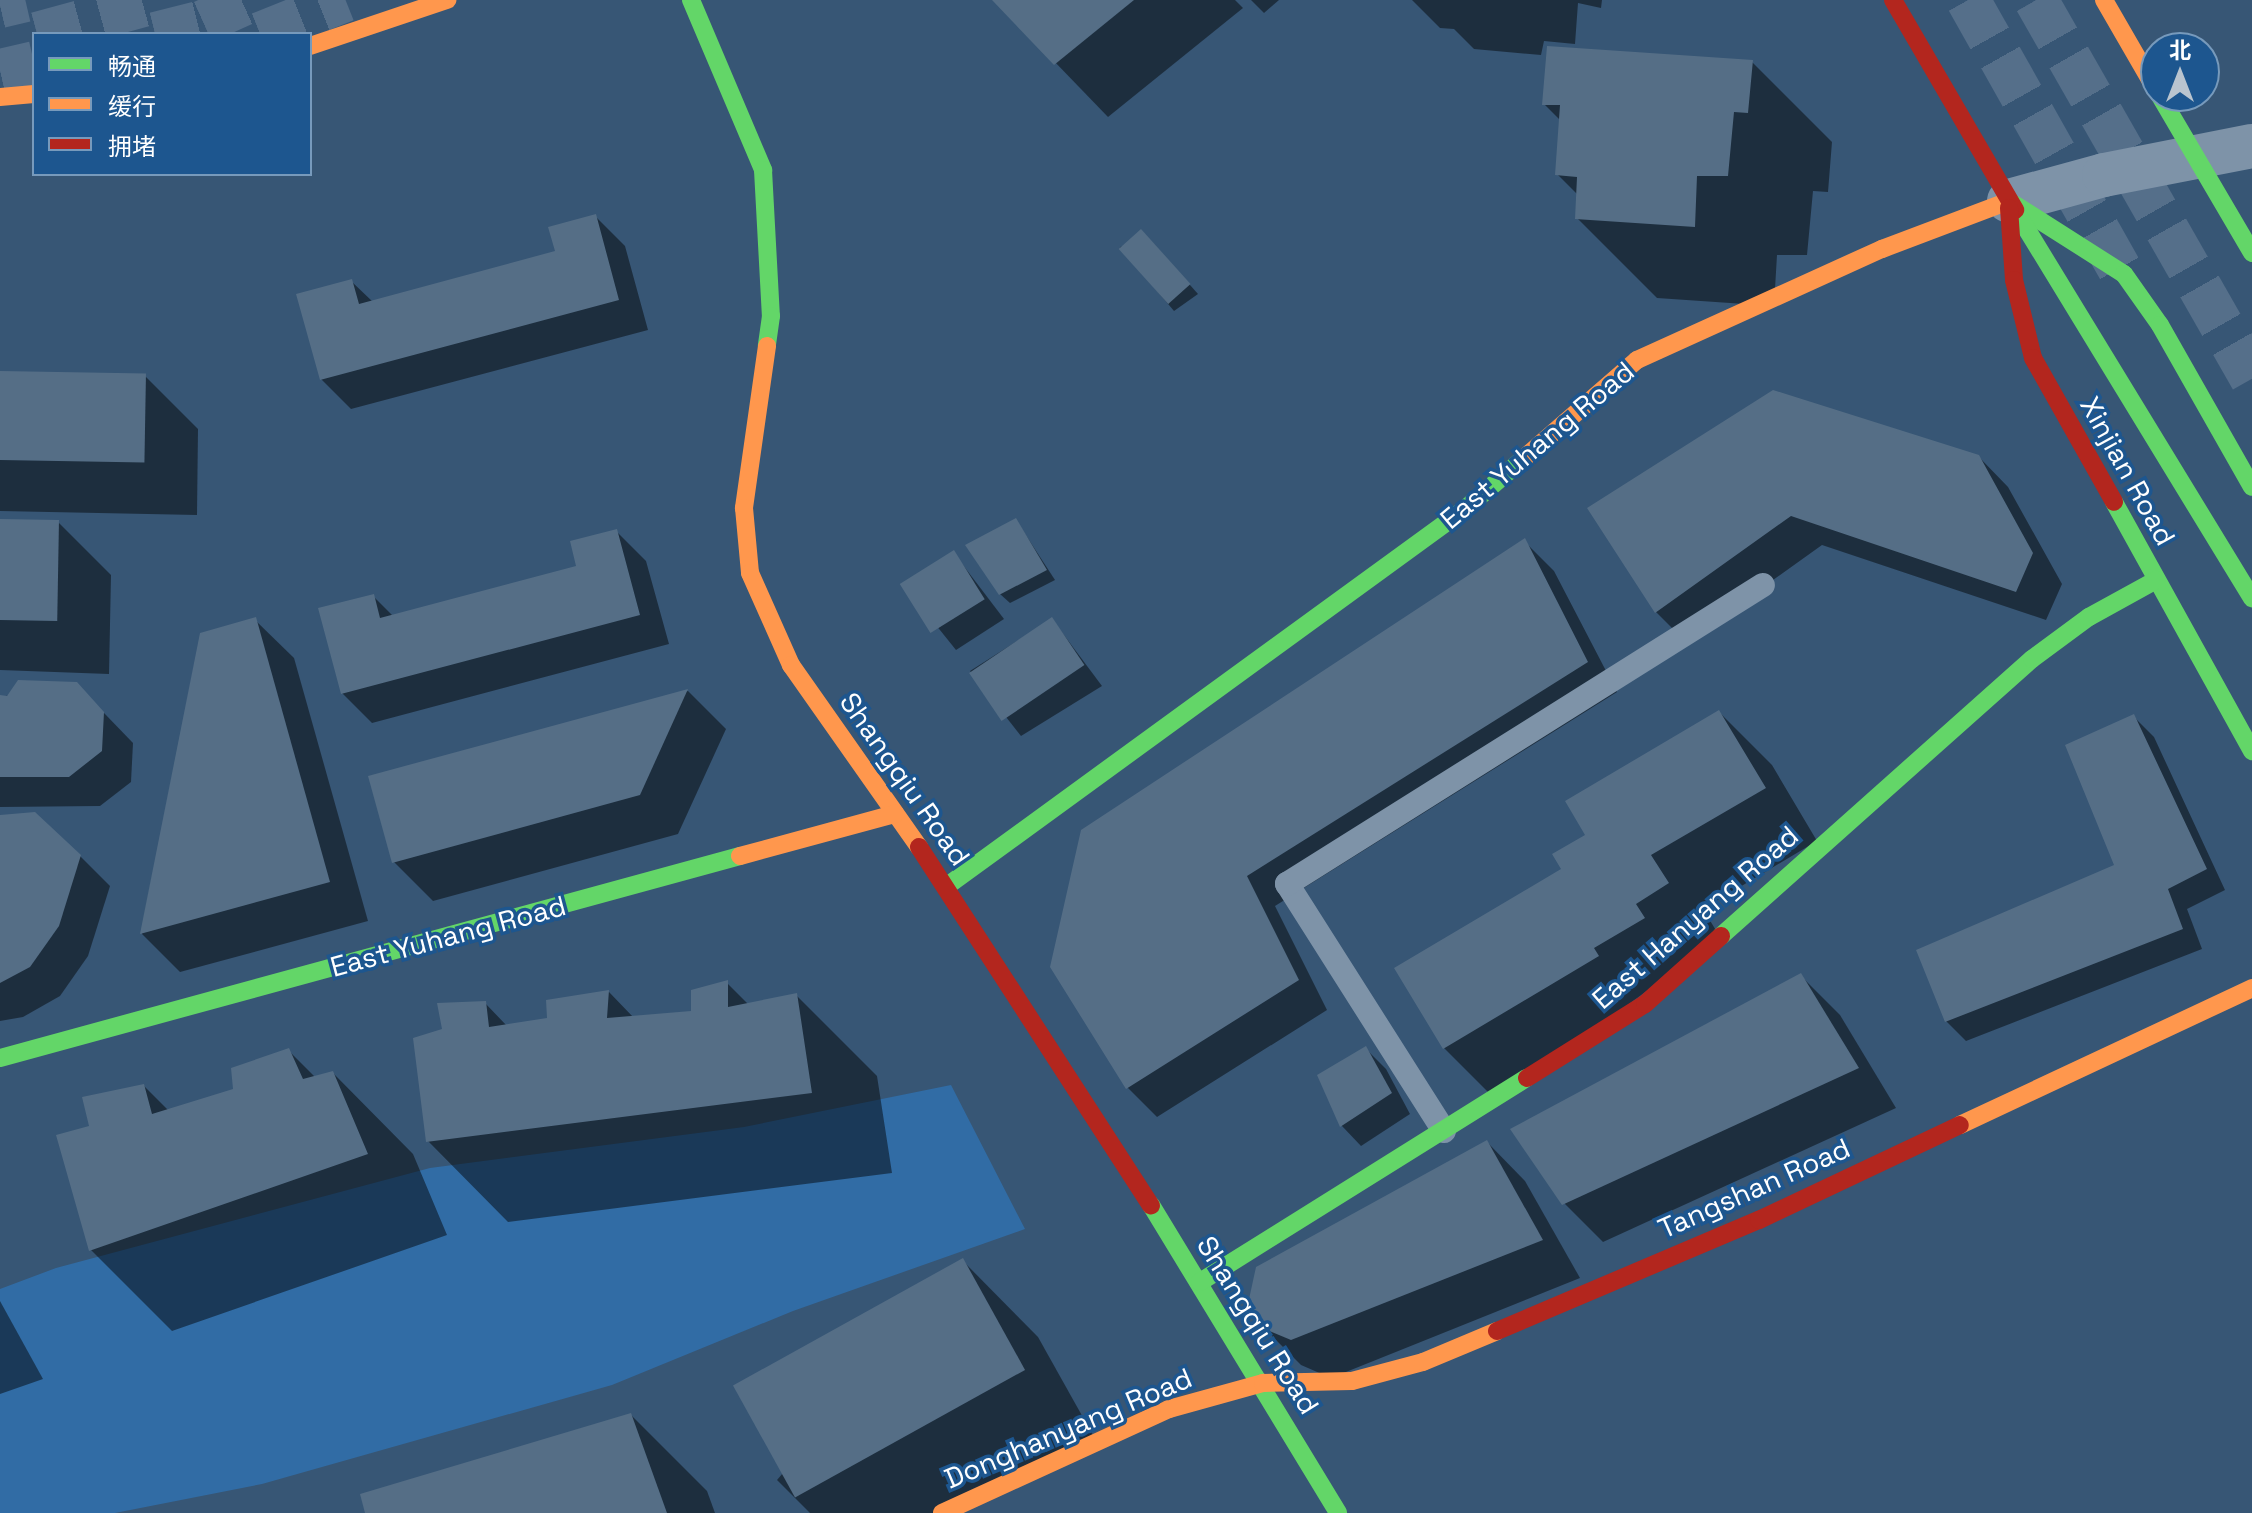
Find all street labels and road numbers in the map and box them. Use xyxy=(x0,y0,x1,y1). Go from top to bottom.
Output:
street label: East Yuhang Road xyxy=(1433,354,1641,536)
street label: Xinjian Road xyxy=(2073,391,2183,551)
street label: Shangqiu Road xyxy=(833,686,977,872)
street label: East Hanyang Road xyxy=(1585,818,1805,1016)
street label: East Yuhang Road xyxy=(326,888,570,984)
street label: Tangshan Road xyxy=(1653,1131,1855,1245)
street label: Shangqiu Road xyxy=(1190,1230,1326,1420)
street label: Donghanyang Road xyxy=(939,1361,1197,1495)

